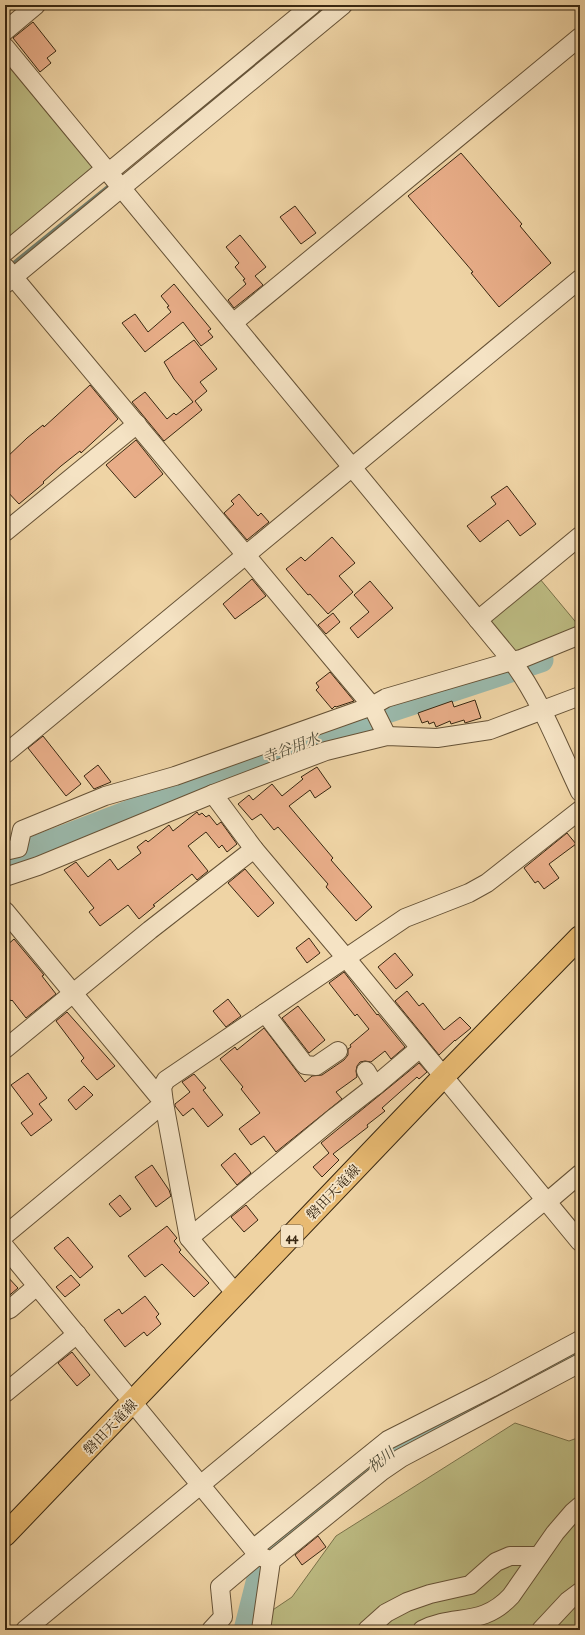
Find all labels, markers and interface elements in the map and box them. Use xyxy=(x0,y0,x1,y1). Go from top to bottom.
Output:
water label: 寺谷用水 xyxy=(260,728,324,768)
street label: 磐田天竜線 xyxy=(303,1161,365,1224)
road number: 44 xyxy=(281,1225,303,1247)
street label: 磐田天竜線 xyxy=(80,1396,142,1459)
water label: 祝川 xyxy=(364,1442,400,1477)

